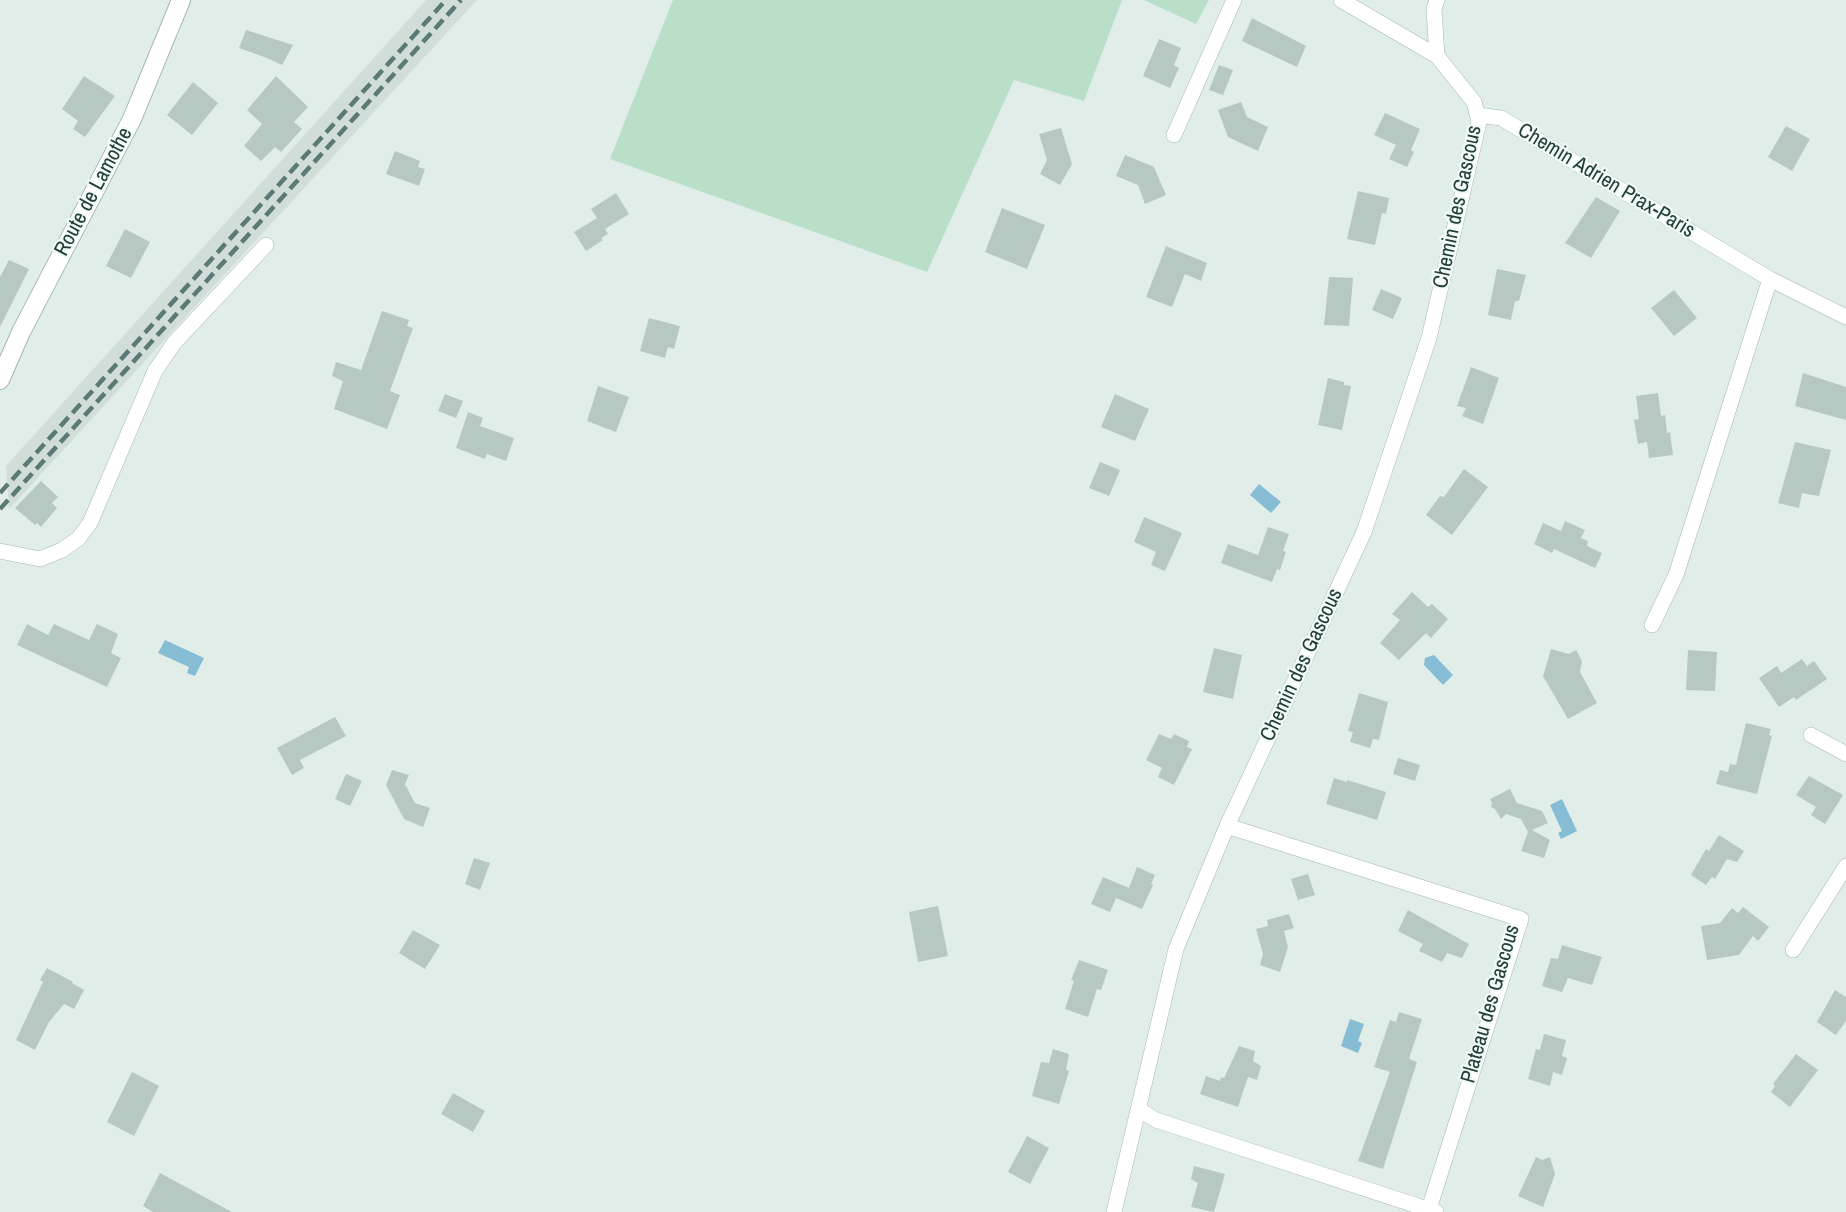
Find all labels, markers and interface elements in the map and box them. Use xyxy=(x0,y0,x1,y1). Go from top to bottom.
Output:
street label: Chemin Adrien Prax-Paris xyxy=(1513,118,1699,244)
street label: Chemin des Gascous xyxy=(1428,123,1488,291)
street label: Route de Lamothe xyxy=(50,124,138,260)
street label: Chemin des Gascous xyxy=(1256,585,1348,745)
street label: Plateau des Gascous xyxy=(1456,922,1526,1086)

